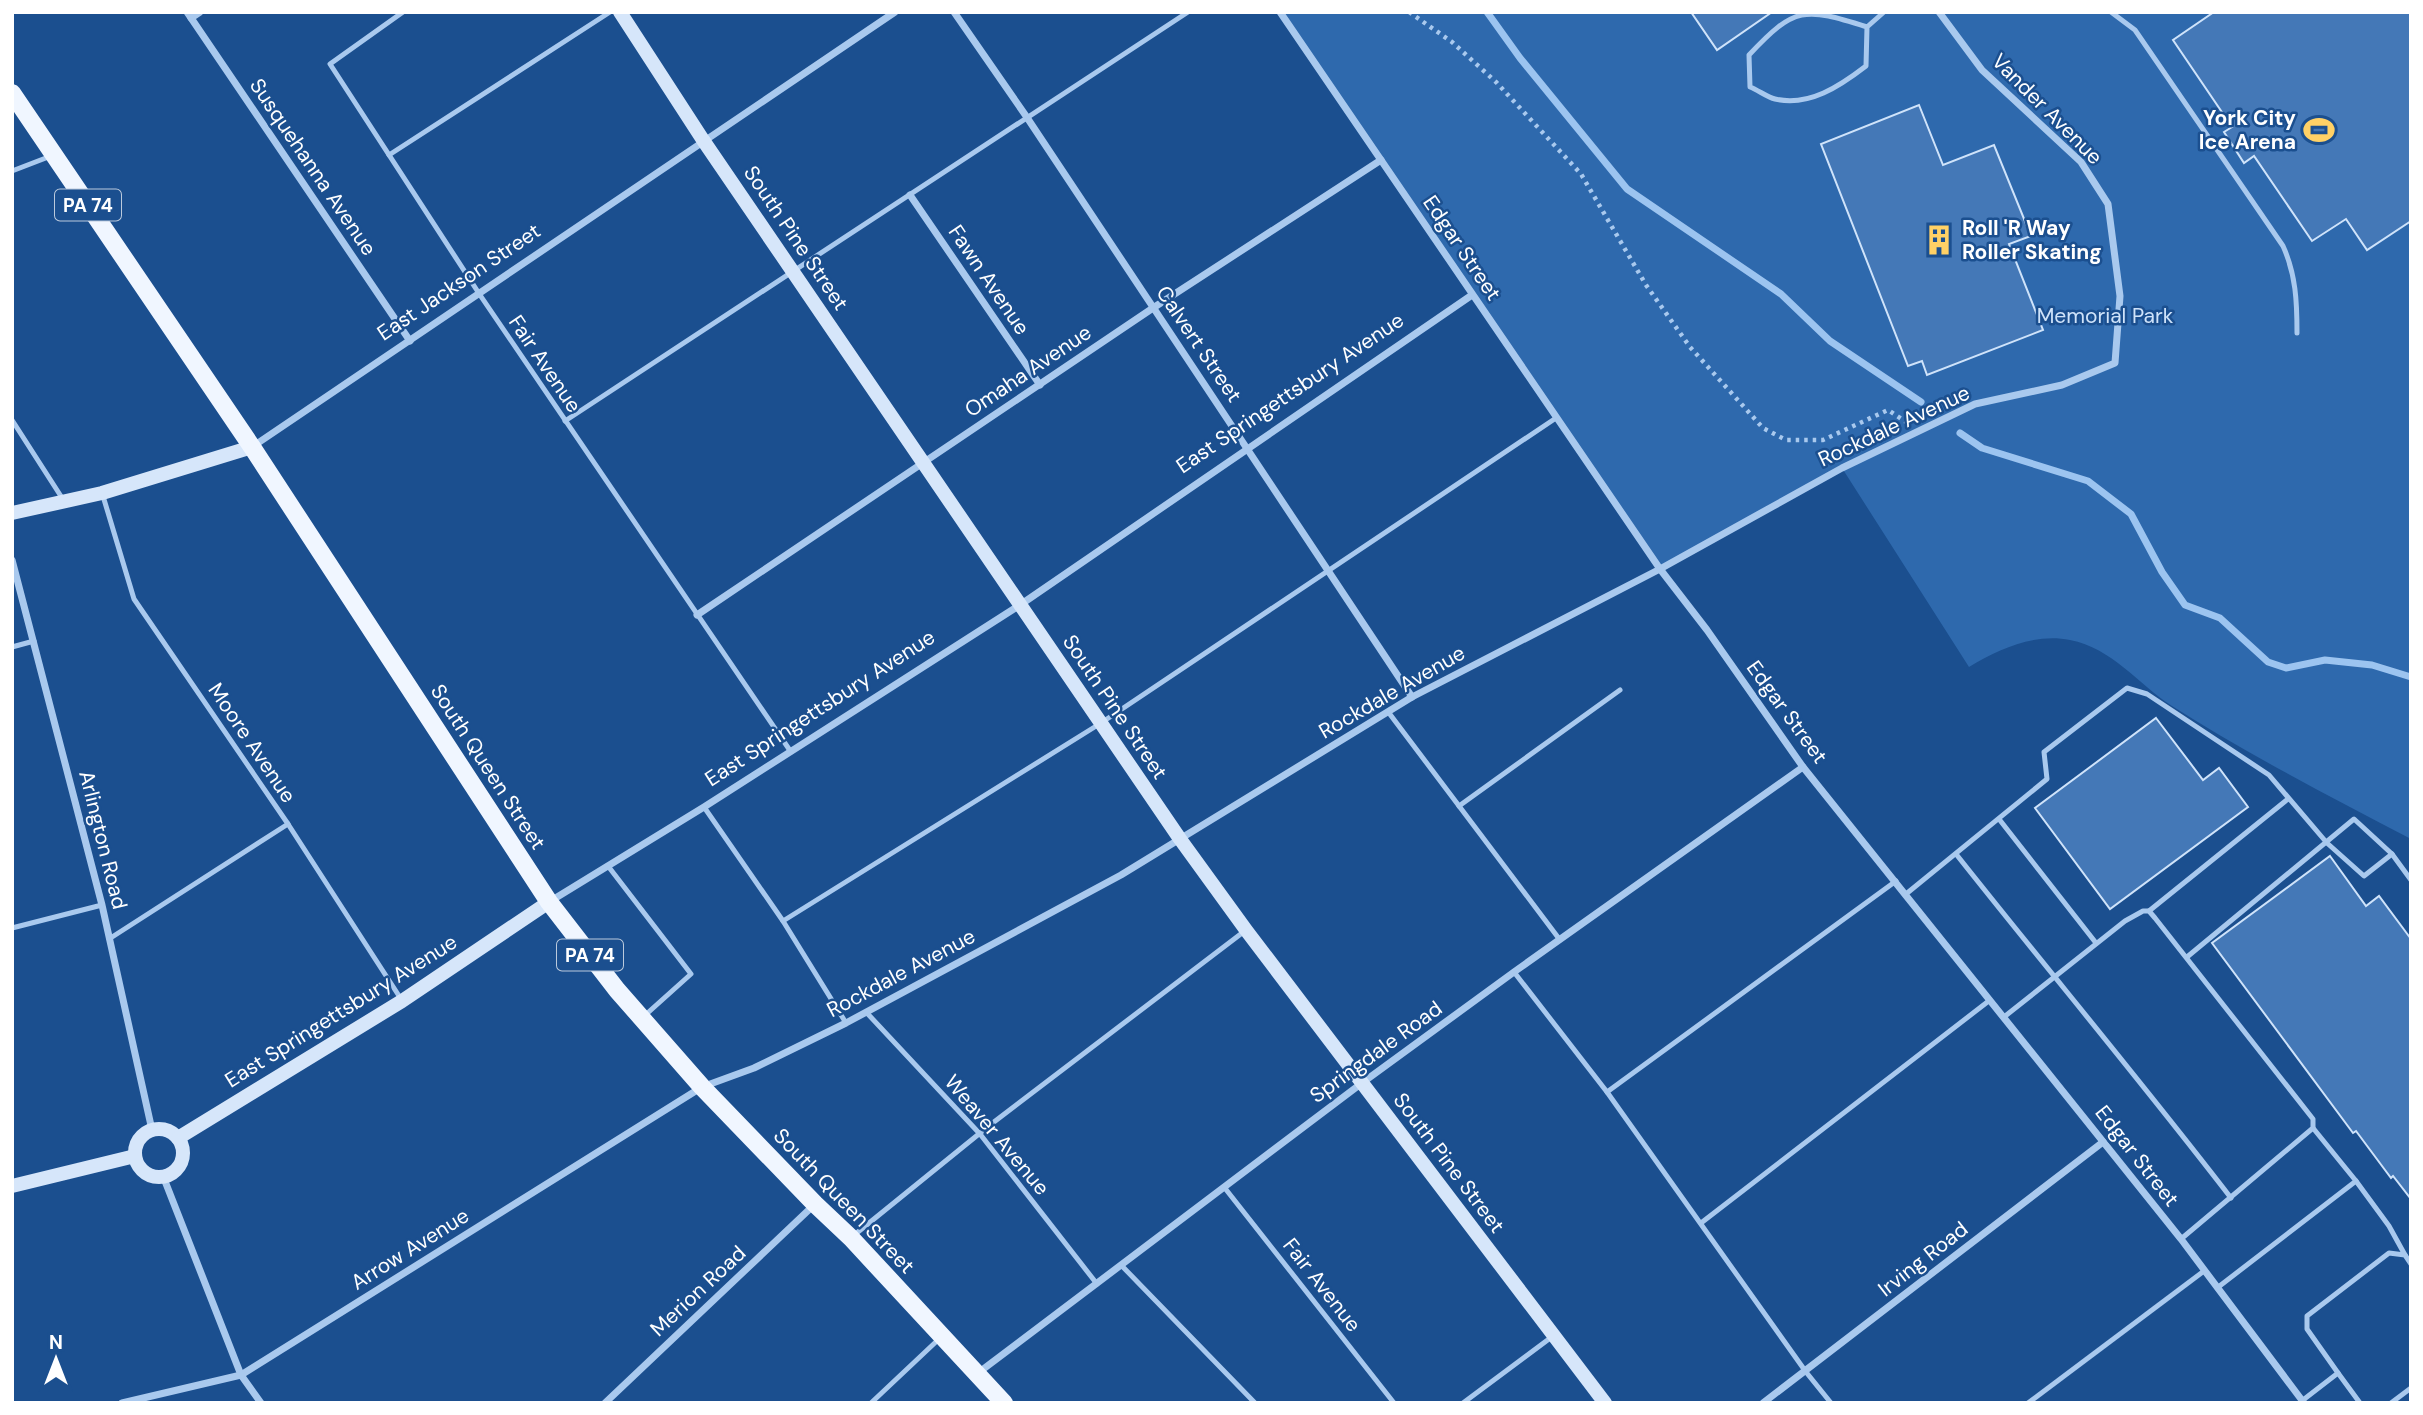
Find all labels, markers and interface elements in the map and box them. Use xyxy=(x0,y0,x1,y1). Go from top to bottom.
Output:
street label: Vander Avenue xyxy=(1985,47,2109,171)
street label: Susquehanna Avenue xyxy=(243,73,383,261)
place label: York City Ice Arena xyxy=(2199,104,2296,156)
sports icon: York City Ice Arena xyxy=(2302,113,2336,147)
street label: South Pine Street xyxy=(737,160,855,316)
road number: PA 74 xyxy=(55,190,121,220)
street label: Edgar Street xyxy=(1417,190,1507,306)
place label: Roll 'R Way Roller Skating xyxy=(1962,214,2102,266)
street label: East Jackson Street xyxy=(372,217,546,347)
street label: Fawn Avenue xyxy=(942,220,1036,340)
building icon: Roll 'R Way Roller Skating xyxy=(1922,223,1956,257)
street label: Calvert Street xyxy=(1150,280,1248,408)
park label: Memorial Park xyxy=(2037,302,2174,330)
street label: East Springettsbury Avenue xyxy=(1171,306,1409,480)
street label: Fair Avenue xyxy=(502,310,588,418)
street label: Omaha Avenue xyxy=(959,318,1097,424)
street label: Rockdale Avenue xyxy=(1814,379,1974,473)
street label: East Springettsbury Avenue xyxy=(700,623,940,793)
street label: South Pine Street xyxy=(1056,629,1174,785)
street label: Rockdale Avenue xyxy=(1314,639,1470,745)
street label: Edgar Street xyxy=(1740,655,1834,769)
street label: Moore Avenue xyxy=(202,678,302,808)
street label: South Queen Street xyxy=(424,679,552,855)
street label: Arlington Road xyxy=(72,768,134,912)
street label: Rockdale Avenue xyxy=(822,922,980,1024)
street label: East Springettsbury Avenue xyxy=(220,928,462,1094)
road number: PA 74 xyxy=(557,939,623,970)
street label: Springdale Road xyxy=(1304,994,1448,1110)
street label: Weaver Avenue xyxy=(938,1069,1056,1201)
street label: South Pine Street xyxy=(1387,1087,1511,1239)
street label: Edgar Street xyxy=(2089,1100,2185,1212)
street label: South Queen Street xyxy=(767,1122,921,1280)
street label: Arrow Avenue xyxy=(346,1202,474,1296)
street label: Irving Road xyxy=(1872,1215,1974,1303)
street label: Fair Avenue xyxy=(1277,1232,1367,1338)
street label: Merion Road xyxy=(644,1239,752,1343)
north arrow xyxy=(21,1324,91,1394)
text: N xyxy=(49,1330,63,1355)

